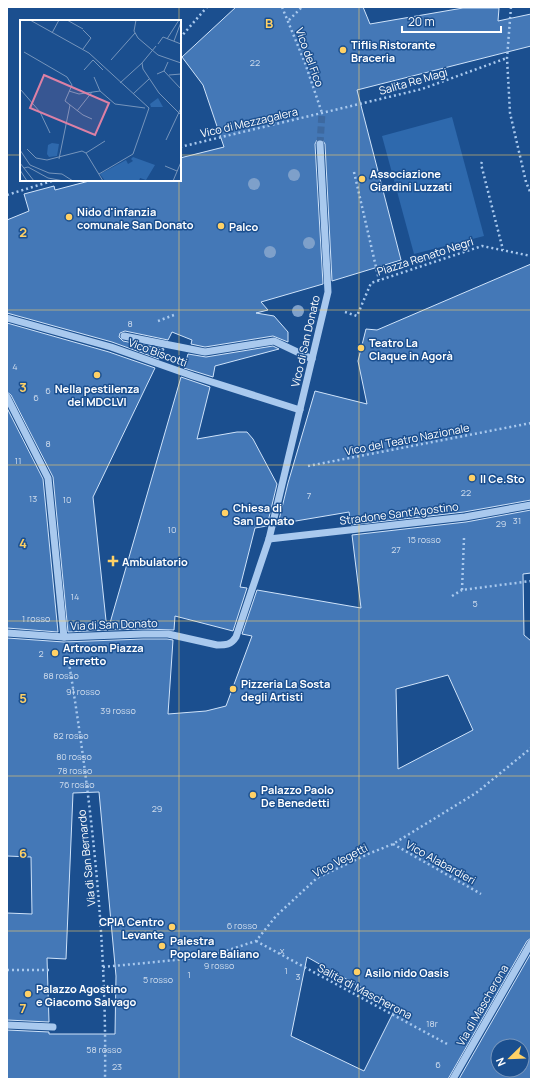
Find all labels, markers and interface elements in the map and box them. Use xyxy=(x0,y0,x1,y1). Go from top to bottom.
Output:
scale bar xyxy=(402,8,501,34)
text: 20 m xyxy=(408,13,435,30)
text: B xyxy=(265,14,273,32)
inset map xyxy=(20,20,181,181)
street label: Vico del Fico xyxy=(292,25,328,89)
place label: Tiflis Ristorante Braceria xyxy=(351,37,436,65)
marker: Tiflis Ristorante Braceria xyxy=(338,45,348,55)
house number: 22 xyxy=(250,56,260,69)
street label: Salita Re Magi xyxy=(377,64,449,98)
street label: Vico di Mezzagalera xyxy=(199,104,299,140)
place label: Associazione Giardini Luzzati xyxy=(370,166,452,194)
marker: Associazione Giardini Luzzati xyxy=(357,174,367,184)
place label: Nido d'infanzia comunale San Donato xyxy=(77,204,194,232)
marker: Nido d'infanzia comunale San Donato xyxy=(64,212,74,222)
place label: Palco xyxy=(229,219,258,234)
marker: Palco xyxy=(216,221,226,231)
text: 2 xyxy=(19,223,27,241)
street label: Piazza Renato Negri xyxy=(375,233,475,279)
street label: Vico di San Donato xyxy=(287,293,323,388)
house number: 8 xyxy=(127,317,133,330)
street label: Vico Biscotti xyxy=(126,334,190,370)
place label: Teatro La Claque in Agorà xyxy=(369,335,453,363)
marker: Teatro La Claque in Agorà xyxy=(356,343,366,353)
house number: 4 xyxy=(12,360,18,373)
marker: Nella pestilenza del MDCLVI xyxy=(92,370,102,380)
text: 3 xyxy=(19,378,27,396)
place label: Nella pestilenza del MDCLVI xyxy=(55,381,139,409)
house number: 6 xyxy=(45,384,51,397)
house number: 6 xyxy=(33,391,39,404)
street label: Vico del Teatro Nazionale xyxy=(343,419,471,458)
house number: 8 xyxy=(45,437,51,450)
house number: 11 xyxy=(14,454,22,467)
place label: Il Ce.Sto xyxy=(480,471,525,486)
marker: Il Ce.Sto xyxy=(467,473,477,483)
house number: 22 xyxy=(461,486,471,499)
house number: 7 xyxy=(307,489,312,502)
house number: 13 xyxy=(29,492,37,505)
house number: 10 xyxy=(63,493,72,506)
street label: Stradone Sant'Agostino xyxy=(339,498,460,528)
place label: Chiesa di San Donato xyxy=(233,500,295,528)
marker: Chiesa di San Donato xyxy=(220,508,230,518)
house number: 31 xyxy=(513,514,521,527)
house number: 29 xyxy=(496,517,506,530)
house number: 10 xyxy=(168,523,177,536)
house number: 15 rosso xyxy=(407,533,441,546)
text: 4 xyxy=(19,534,27,552)
house number: 27 xyxy=(391,543,401,556)
place label: Ambulatorio xyxy=(122,554,188,569)
marker: Ambulatorio xyxy=(107,555,119,567)
house number: 14 xyxy=(71,590,79,603)
house number: 5 xyxy=(472,597,478,610)
house number: 1 rosso xyxy=(22,612,50,625)
street label: Via di San Donato xyxy=(70,615,158,633)
place label: Artroom Piazza Ferretto xyxy=(63,640,144,668)
house number: 2 xyxy=(38,647,44,660)
marker: Artroom Piazza Ferretto xyxy=(50,648,60,658)
house number: 88 rosso xyxy=(43,669,79,682)
place label: Pizzeria La Sosta degli Artisti xyxy=(241,676,330,704)
marker: Pizzeria La Sosta degli Artisti xyxy=(228,684,238,694)
house number: 91 rosso xyxy=(66,685,100,698)
text: 5 xyxy=(19,689,27,707)
house number: 39 rosso xyxy=(100,704,136,717)
house number: 82 rosso xyxy=(53,729,89,742)
house number: 80 rosso xyxy=(56,750,92,763)
house number: 78 rosso xyxy=(58,764,92,777)
house number: 76 rosso xyxy=(59,778,95,791)
place label: Palazzo Paolo De Benedetti xyxy=(261,782,334,810)
marker: Palazzo Paolo De Benedetti xyxy=(248,790,258,800)
house number: 29 xyxy=(152,802,162,815)
street label: Via di San Bernardo xyxy=(73,809,99,907)
street label: Vico Alabardieri xyxy=(403,837,479,887)
street label: Vico Vegetti xyxy=(310,840,370,880)
text: 6 xyxy=(19,844,27,862)
place label: CPIA Centro Levante xyxy=(99,914,164,942)
house number: 6 rosso xyxy=(227,919,257,932)
marker: CPIA Centro Levante xyxy=(167,922,177,932)
place label: Palestra Popolare Baliano xyxy=(170,933,259,961)
marker: Palestra Popolare Baliano xyxy=(157,941,167,951)
house number: x xyxy=(280,944,285,957)
house number: 9 rosso xyxy=(204,959,234,972)
street label: Salita di Mascherona xyxy=(315,960,415,1022)
street label: Via di Mascherona xyxy=(453,962,511,1048)
house number: 1 xyxy=(284,964,288,977)
place label: Asilo nido Oasis xyxy=(365,965,449,980)
marker: Asilo nido Oasis xyxy=(352,967,362,977)
house number: 1 xyxy=(187,968,191,981)
house number: 3 xyxy=(296,970,301,983)
house number: 5 rosso xyxy=(143,973,173,986)
place label: Palazzo Agostino e Giacomo Salvago xyxy=(36,981,137,1009)
marker: Palazzo Agostino e Giacomo Salvago xyxy=(23,989,33,999)
text: 7 xyxy=(20,999,27,1017)
house number: 18r xyxy=(426,1017,439,1030)
north arrow xyxy=(490,1038,530,1078)
house number: 58 rosso xyxy=(86,1043,122,1056)
text: N xyxy=(492,1055,509,1069)
house number: 6 xyxy=(435,1058,441,1071)
house number: 23 xyxy=(112,1060,122,1073)

